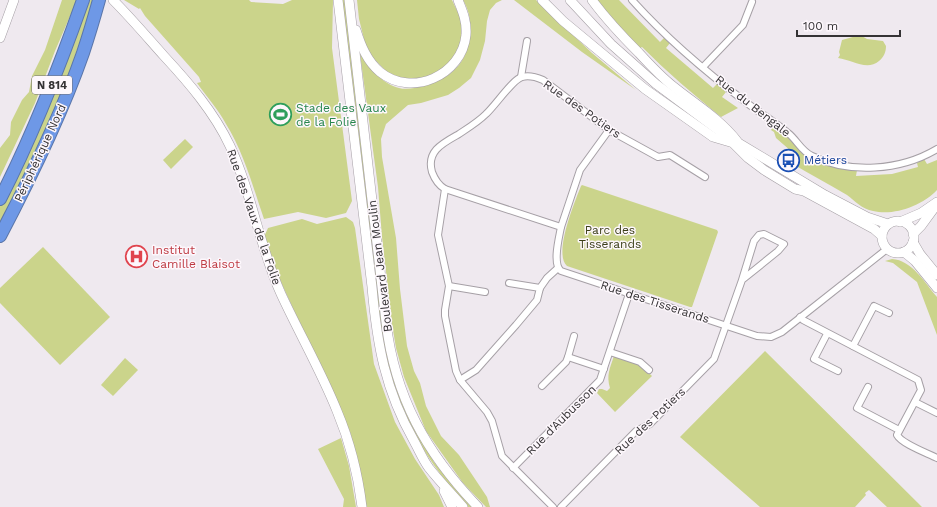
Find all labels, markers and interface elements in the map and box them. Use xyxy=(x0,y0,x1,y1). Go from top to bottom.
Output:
scale bar xyxy=(797,12,900,38)
text: 100 m xyxy=(803,19,838,33)
street label: Rue du Bengale xyxy=(713,72,793,140)
road number: N 814 xyxy=(32,76,72,94)
street label: Rue des Potiers xyxy=(540,77,624,141)
place label: Stade des Vaux de la Folie xyxy=(296,101,386,129)
street label: Périphérique Nord xyxy=(11,102,69,204)
sports icon: Stade des Vaux de la Folie xyxy=(268,102,294,128)
street label: Rue des Vaux de la Folie xyxy=(224,147,284,287)
bus stop icon: Métiers xyxy=(775,147,801,173)
place label: Métiers xyxy=(804,153,847,167)
street label: Boulevard Jean Moulin xyxy=(365,199,395,333)
park label: Parc des Tisserands xyxy=(579,223,641,251)
place label: Institut Camille Blaisot xyxy=(152,243,240,271)
hospital icon: Institut Camille Blaisot xyxy=(123,244,149,270)
street label: Rue des Tisserands xyxy=(599,278,711,326)
street label: Rue d'Aubusson xyxy=(523,382,599,458)
street label: Rue des Potiers xyxy=(612,385,688,457)

